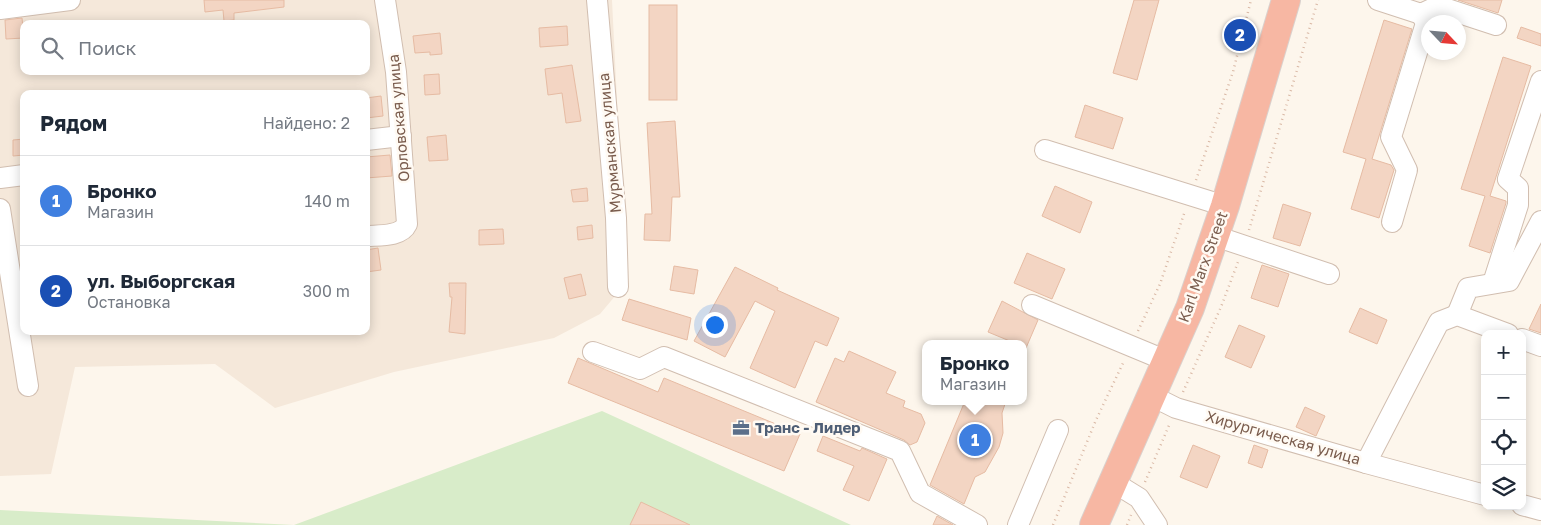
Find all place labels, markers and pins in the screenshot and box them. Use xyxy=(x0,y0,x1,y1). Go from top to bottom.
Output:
pin: 2 xyxy=(1224,16,1256,54)
office icon: Транс - Лидер xyxy=(731,418,751,438)
place label: Транс - Лидер xyxy=(755,418,861,436)
pin: 1 xyxy=(959,421,991,459)

